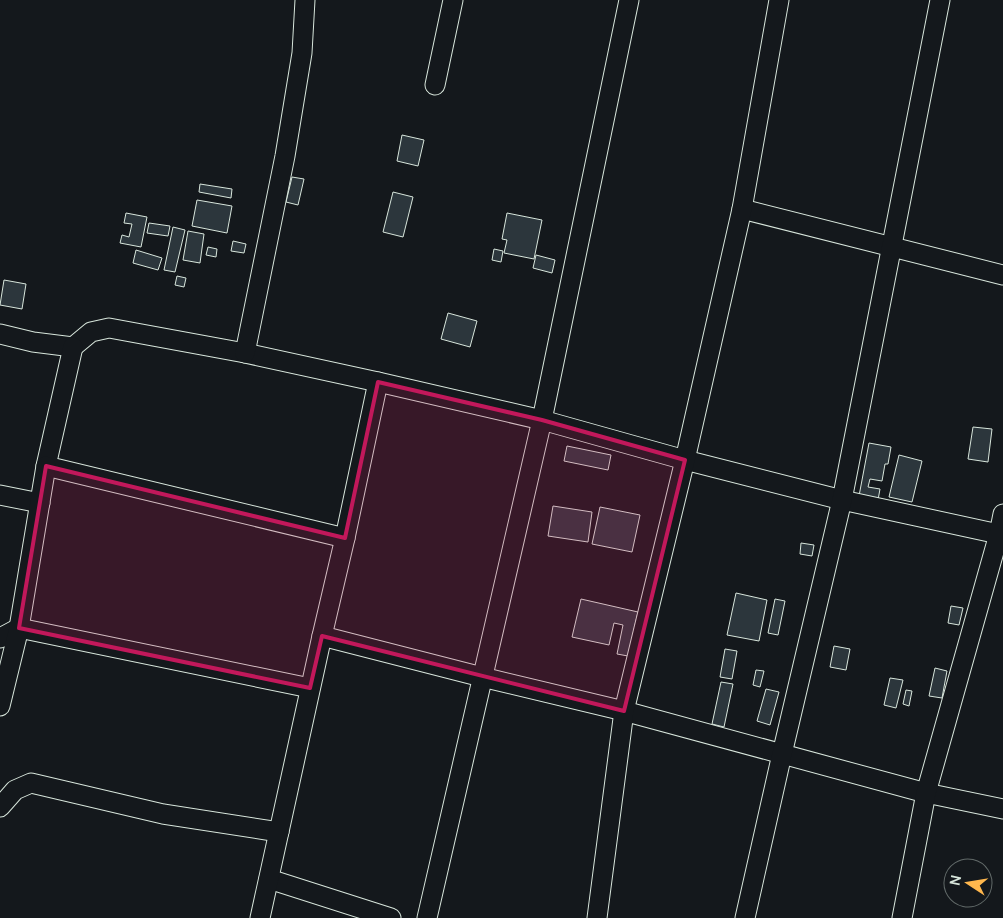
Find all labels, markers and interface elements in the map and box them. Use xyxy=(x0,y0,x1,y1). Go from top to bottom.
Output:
north arrow xyxy=(943,858,993,908)
text: N xyxy=(944,873,965,887)

